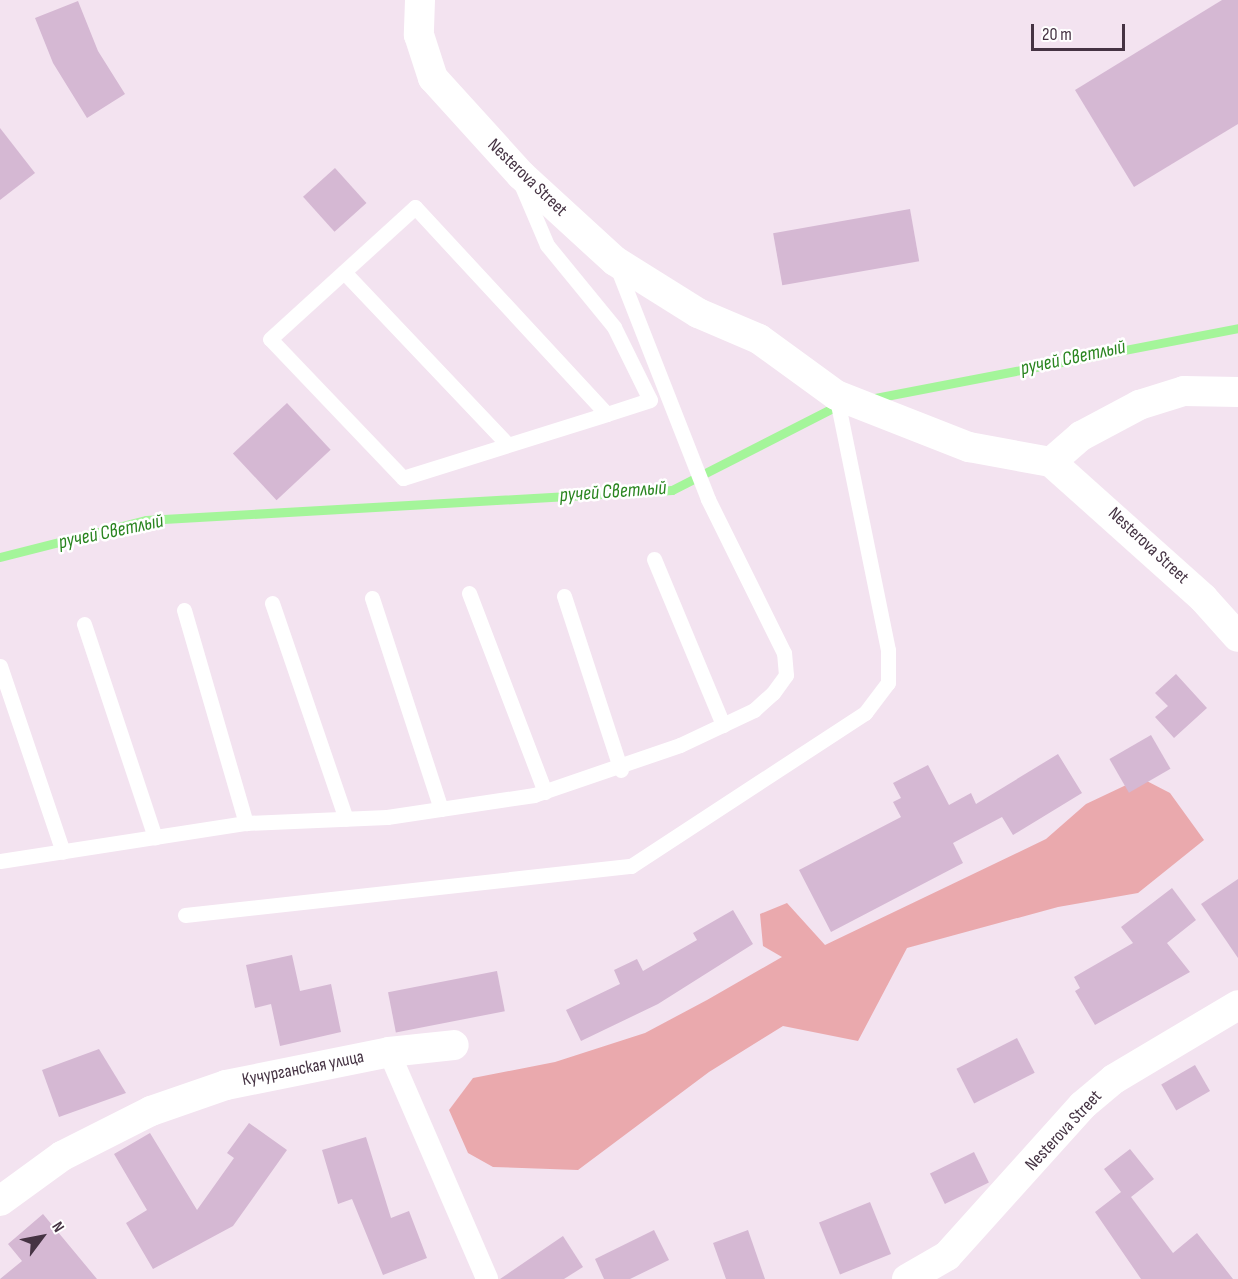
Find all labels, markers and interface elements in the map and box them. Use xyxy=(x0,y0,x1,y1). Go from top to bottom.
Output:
scale bar xyxy=(1034,12,1128,50)
text: 20 m xyxy=(1042,24,1072,45)
street label: Nesterova Street xyxy=(483,135,571,221)
water label: ручей Светлый xyxy=(1018,335,1128,381)
water label: ручей Светлый xyxy=(559,476,667,508)
street label: Nesterova Street xyxy=(1103,503,1193,589)
water label: ручей Светлый xyxy=(56,509,166,555)
street label: Кучурганская улица xyxy=(240,1047,366,1091)
street label: Nesterova Street xyxy=(1021,1086,1107,1176)
north arrow xyxy=(12,1207,72,1267)
text: N xyxy=(47,1219,68,1236)

